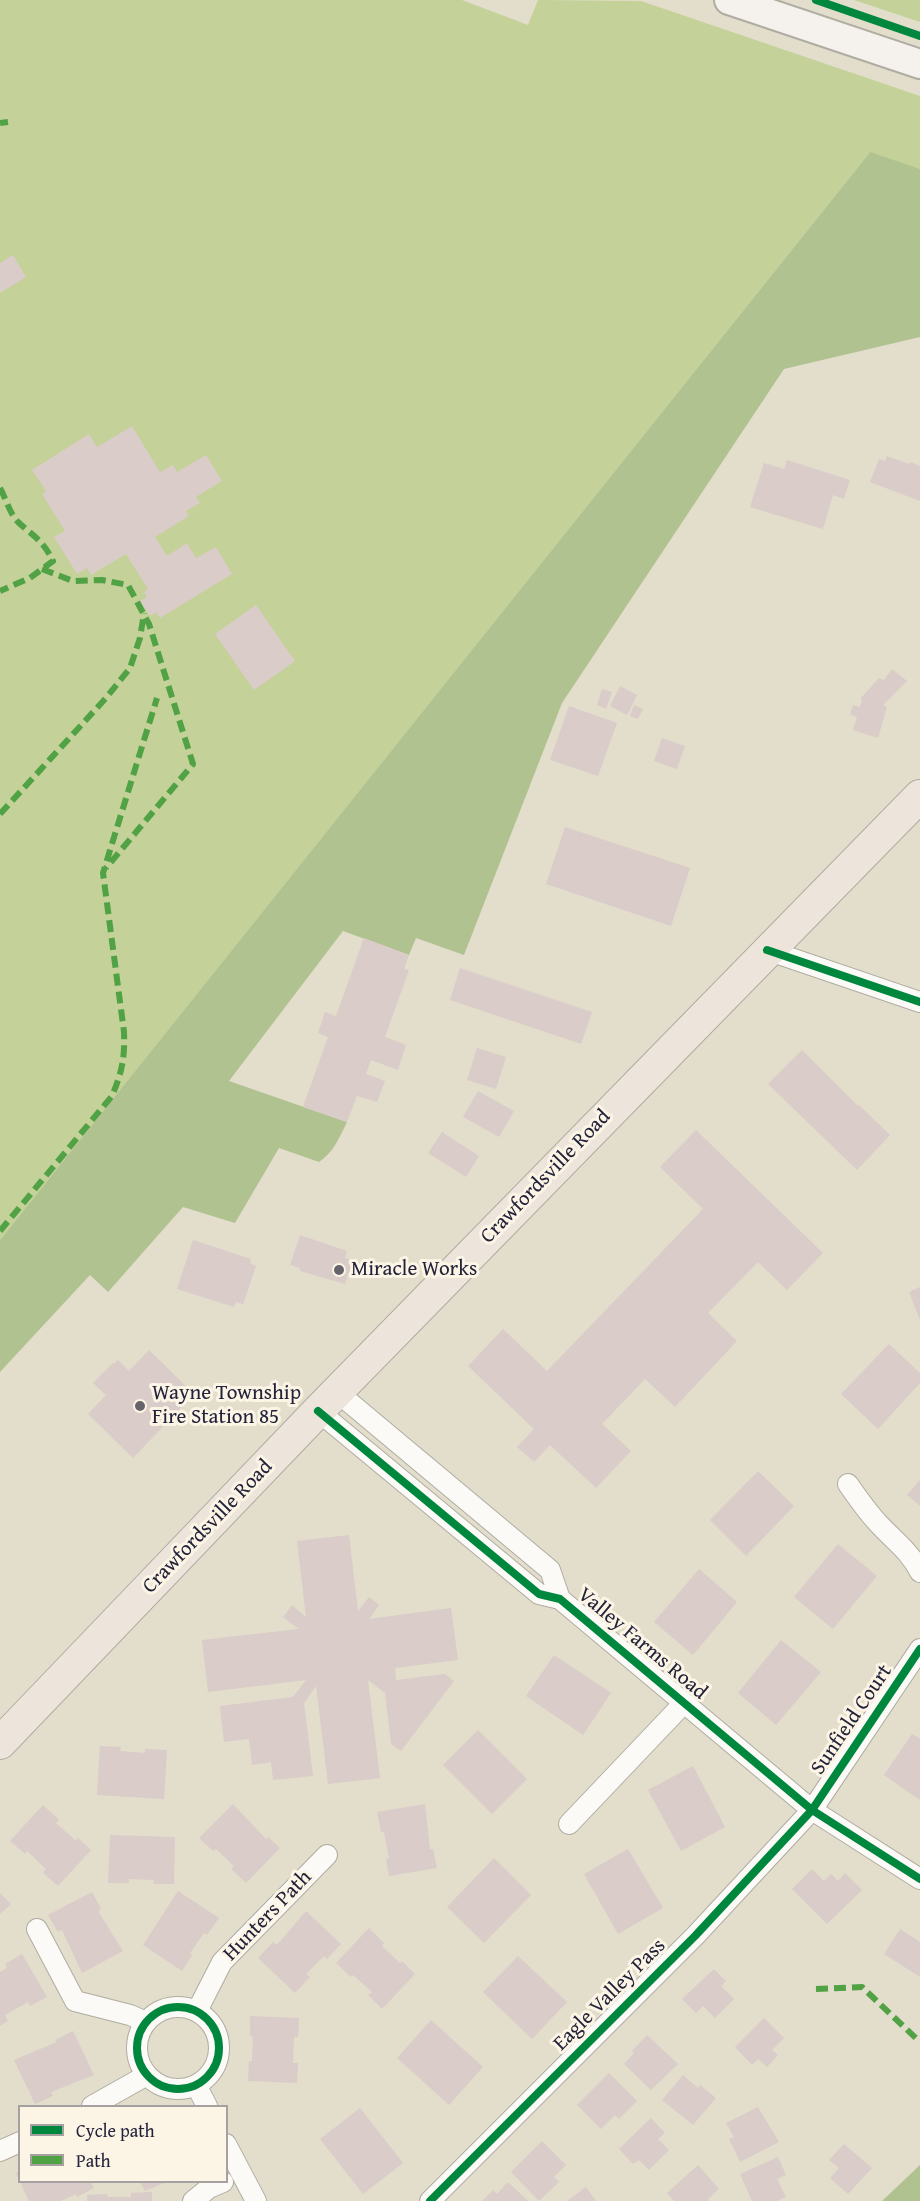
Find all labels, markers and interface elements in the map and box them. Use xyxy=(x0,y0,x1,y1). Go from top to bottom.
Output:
street label: Crawfordsville Road xyxy=(476,1105,616,1249)
place label: Miracle Works xyxy=(351,1257,477,1283)
marker: Miracle Works xyxy=(332,1263,346,1277)
place label: Wayne Township Fire Station 85 xyxy=(152,1381,301,1431)
marker: Wayne Township Fire Station 85 xyxy=(133,1399,147,1413)
street label: Crawfordsville Road xyxy=(138,1455,278,1599)
street label: Valley Farms Road xyxy=(572,1583,712,1705)
street label: Sunfield Court xyxy=(806,1660,898,1780)
street label: Hunters Path xyxy=(219,1865,317,1967)
street label: Eagle Valley Pass xyxy=(549,1934,671,2056)
legend xyxy=(18,2105,228,2183)
text: Cycle path xyxy=(76,2117,155,2144)
text: Path xyxy=(76,2147,111,2174)

